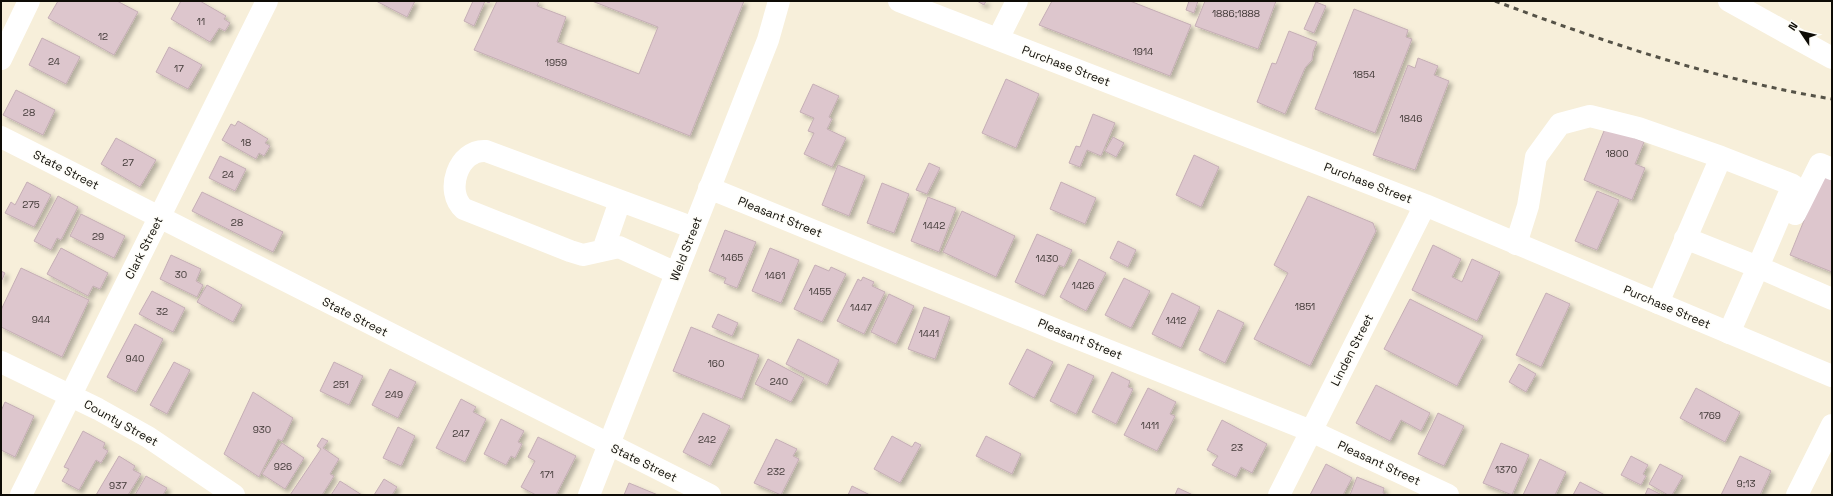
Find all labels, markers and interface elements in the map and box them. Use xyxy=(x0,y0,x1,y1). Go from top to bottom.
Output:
house number: 1886;1888 xyxy=(1212,7,1260,20)
north arrow xyxy=(1781,12,1821,52)
house number: 11 xyxy=(197,15,205,28)
text: N xyxy=(1785,19,1801,33)
house number: 12 xyxy=(98,30,108,43)
street label: Purchase Street xyxy=(1020,42,1112,90)
house number: 1914 xyxy=(1133,45,1153,58)
house number: 24 xyxy=(48,55,60,68)
house number: 1959 xyxy=(545,56,567,69)
house number: 17 xyxy=(174,62,184,75)
house number: 1854 xyxy=(1353,68,1375,81)
house number: 28 xyxy=(23,106,35,119)
house number: 1846 xyxy=(1400,112,1422,125)
house number: 18 xyxy=(241,136,251,149)
street label: State Street xyxy=(31,147,101,193)
house number: 1800 xyxy=(1605,147,1629,160)
house number: 27 xyxy=(122,156,134,169)
street label: Purchase Street xyxy=(1322,159,1414,207)
house number: 24 xyxy=(222,168,234,181)
street label: Pleasant Street xyxy=(735,193,825,241)
house number: 275 xyxy=(22,198,40,211)
street label: Clark Street xyxy=(121,214,167,282)
street label: Weld Street xyxy=(666,214,706,284)
house number: 28 xyxy=(231,216,243,229)
house number: 1442 xyxy=(923,219,945,232)
house number: 29 xyxy=(92,230,104,243)
house number: 1465 xyxy=(721,251,743,264)
house number: 1430 xyxy=(1036,252,1058,265)
house number: 30 xyxy=(175,268,187,281)
house number: 1461 xyxy=(765,269,785,282)
house number: 1426 xyxy=(1072,279,1094,292)
street label: Purchase Street xyxy=(1621,281,1713,333)
house number: 1455 xyxy=(809,285,831,298)
street label: State Street xyxy=(320,294,390,340)
house number: 1851 xyxy=(1295,300,1315,313)
house number: 1447 xyxy=(850,301,872,314)
house number: 32 xyxy=(156,305,168,318)
street label: Linden Street xyxy=(1327,311,1377,389)
house number: 944 xyxy=(32,313,50,326)
house number: 1412 xyxy=(1166,314,1186,327)
street label: Pleasant Street xyxy=(1035,315,1125,363)
house number: 1441 xyxy=(919,327,939,340)
house number: 940 xyxy=(126,352,144,365)
house number: 160 xyxy=(708,357,724,370)
house number: 240 xyxy=(770,375,788,388)
house number: 251 xyxy=(333,378,349,391)
house number: 249 xyxy=(385,388,403,401)
street label: County Street xyxy=(81,396,161,450)
house number: 1769 xyxy=(1699,409,1721,422)
house number: 1411 xyxy=(1141,419,1159,432)
house number: 930 xyxy=(253,423,271,436)
house number: 247 xyxy=(452,427,470,440)
house number: 242 xyxy=(698,433,716,446)
street label: Pleasant Street xyxy=(1335,437,1423,489)
street label: State Street xyxy=(608,440,680,486)
house number: 23 xyxy=(1231,441,1243,454)
house number: 926 xyxy=(274,460,292,473)
house number: 1370 xyxy=(1495,463,1517,476)
house number: 232 xyxy=(767,465,785,478)
house number: 171 xyxy=(540,468,554,481)
house number: 9;13 xyxy=(1737,477,1755,490)
house number: 937 xyxy=(109,479,127,492)

